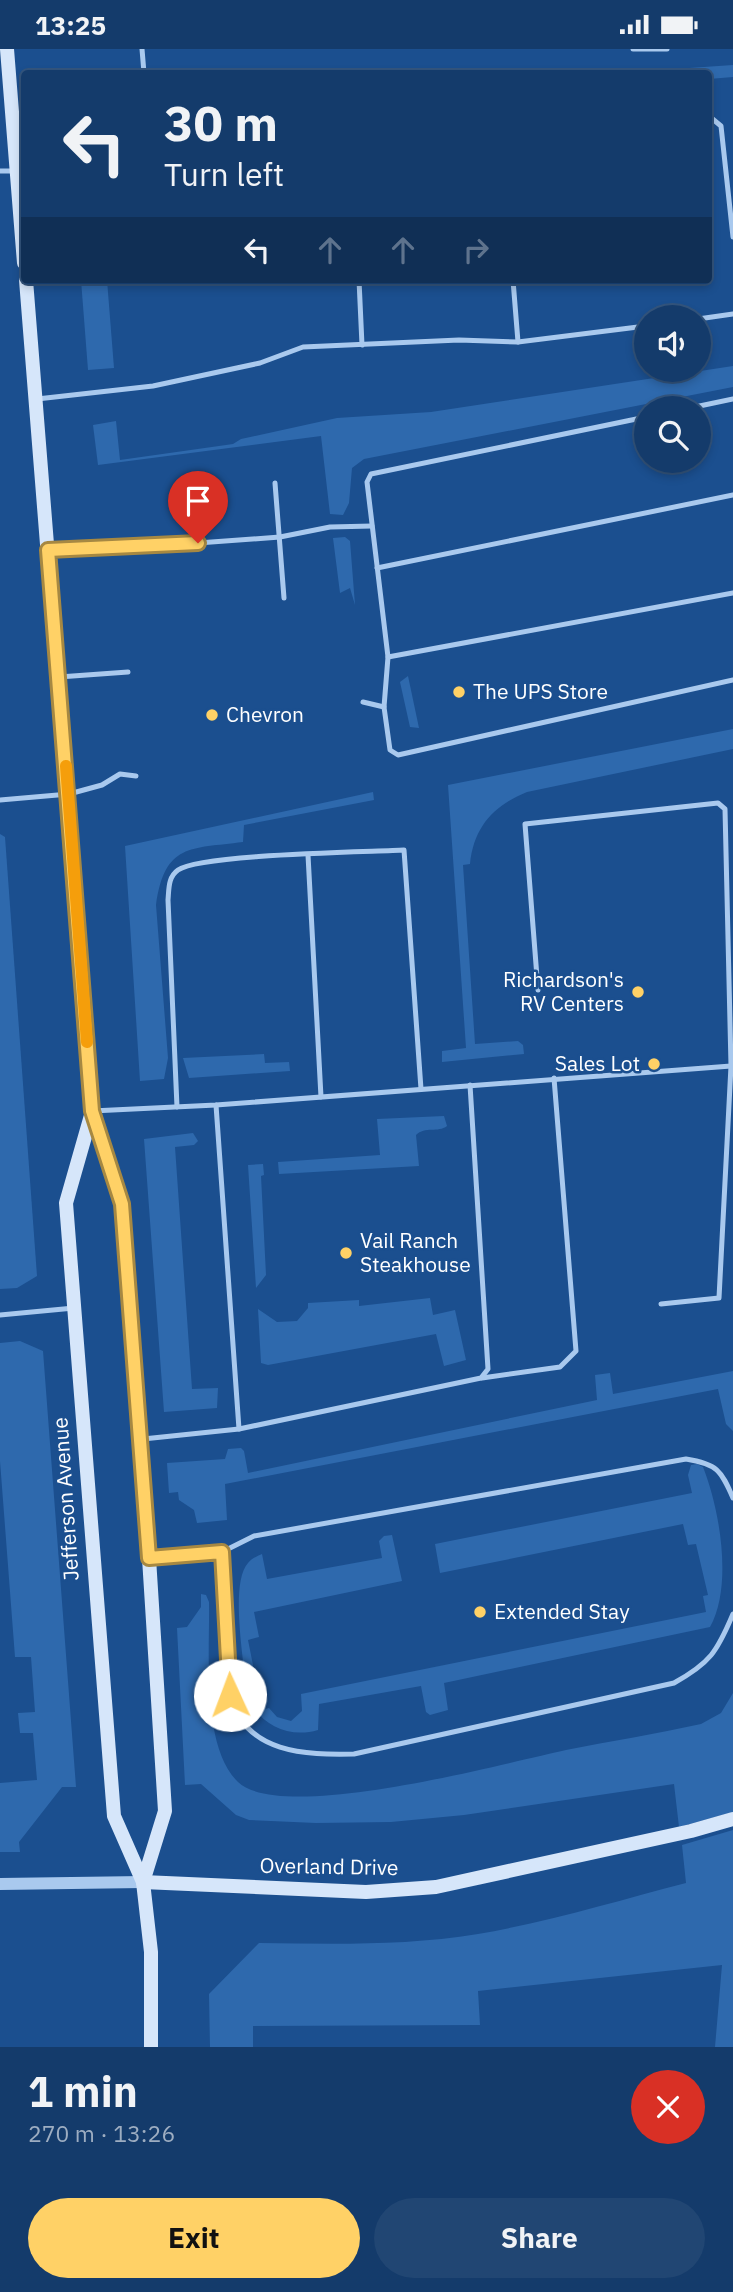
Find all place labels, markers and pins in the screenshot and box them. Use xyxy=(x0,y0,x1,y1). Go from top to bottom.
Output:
pin xyxy=(168,471,228,543)
place label: The UPS Store xyxy=(473,677,608,705)
marker: The UPS Store xyxy=(451,684,467,700)
place label: Chevron xyxy=(226,700,304,728)
marker: Chevron xyxy=(204,707,220,723)
place label: Richardson's RV Centers xyxy=(503,965,624,1017)
marker: Richardson's RV Centers xyxy=(630,984,646,1000)
place label: Sales Lot xyxy=(555,1049,640,1077)
marker: Sales Lot xyxy=(646,1056,662,1072)
place label: Vail Ranch Steakhouse xyxy=(360,1226,471,1278)
marker: Vail Ranch Steakhouse xyxy=(338,1245,354,1261)
place label: Extended Stay xyxy=(494,1597,630,1625)
marker: Extended Stay xyxy=(472,1604,488,1620)

